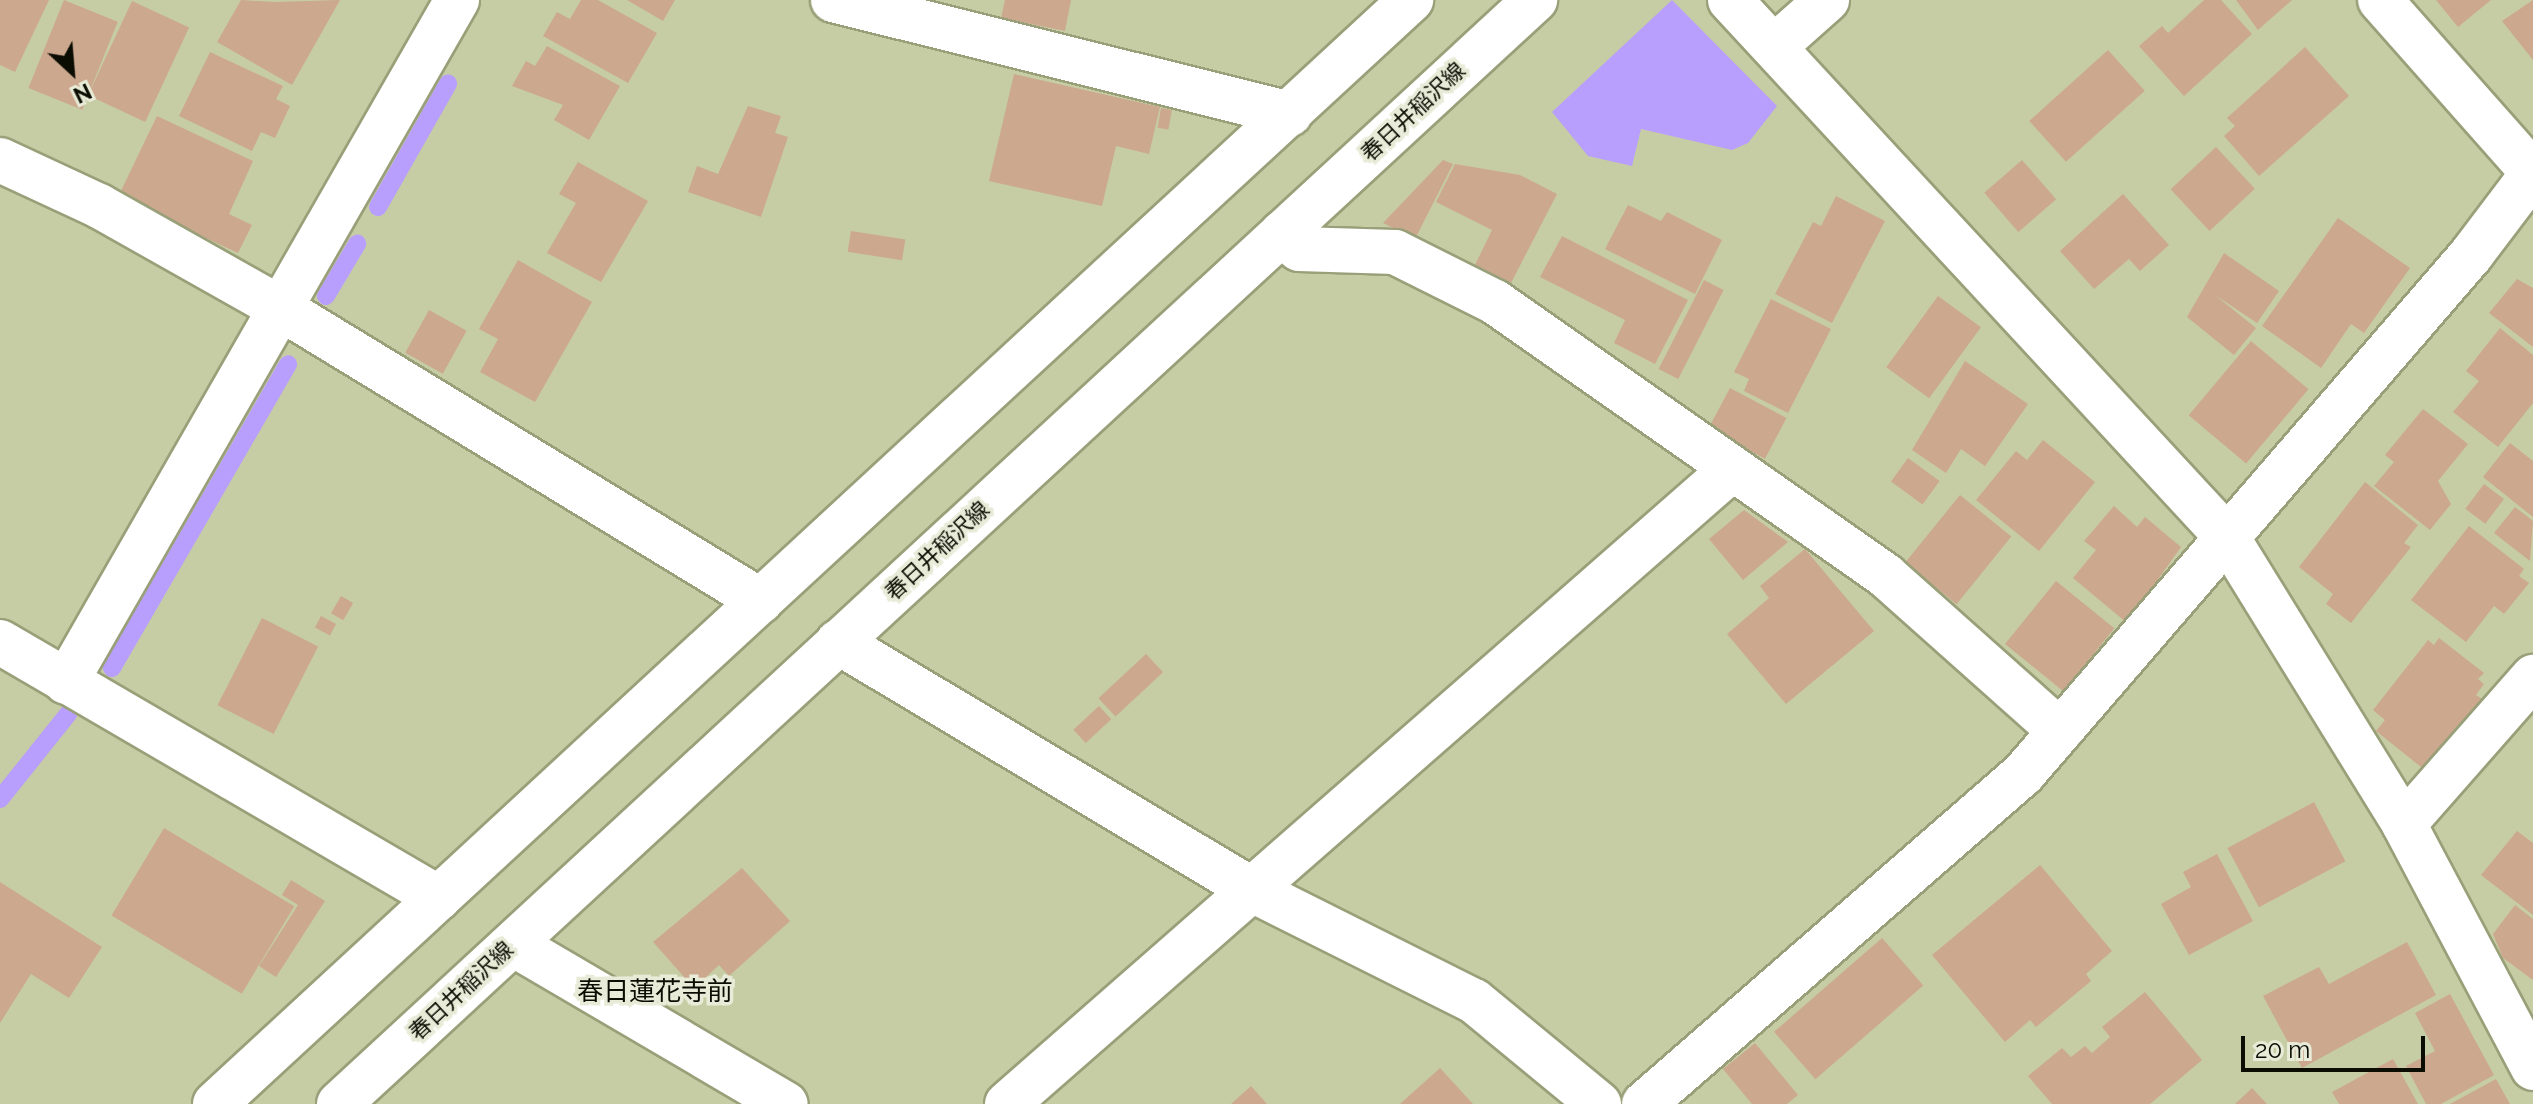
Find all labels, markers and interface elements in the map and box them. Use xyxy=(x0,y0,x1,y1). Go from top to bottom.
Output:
north arrow xyxy=(32,32,112,112)
street label: 春日井稲沢線 xyxy=(1356,57,1470,167)
text: N xyxy=(69,78,96,109)
street label: 春日井稲沢線 xyxy=(880,496,994,606)
street label: 春日井稲沢線 xyxy=(404,936,518,1046)
district label: 春日蓮花寺前 xyxy=(577,976,733,1008)
scale bar xyxy=(2245,1020,2429,1070)
text: 20 m xyxy=(2255,1035,2310,1064)

